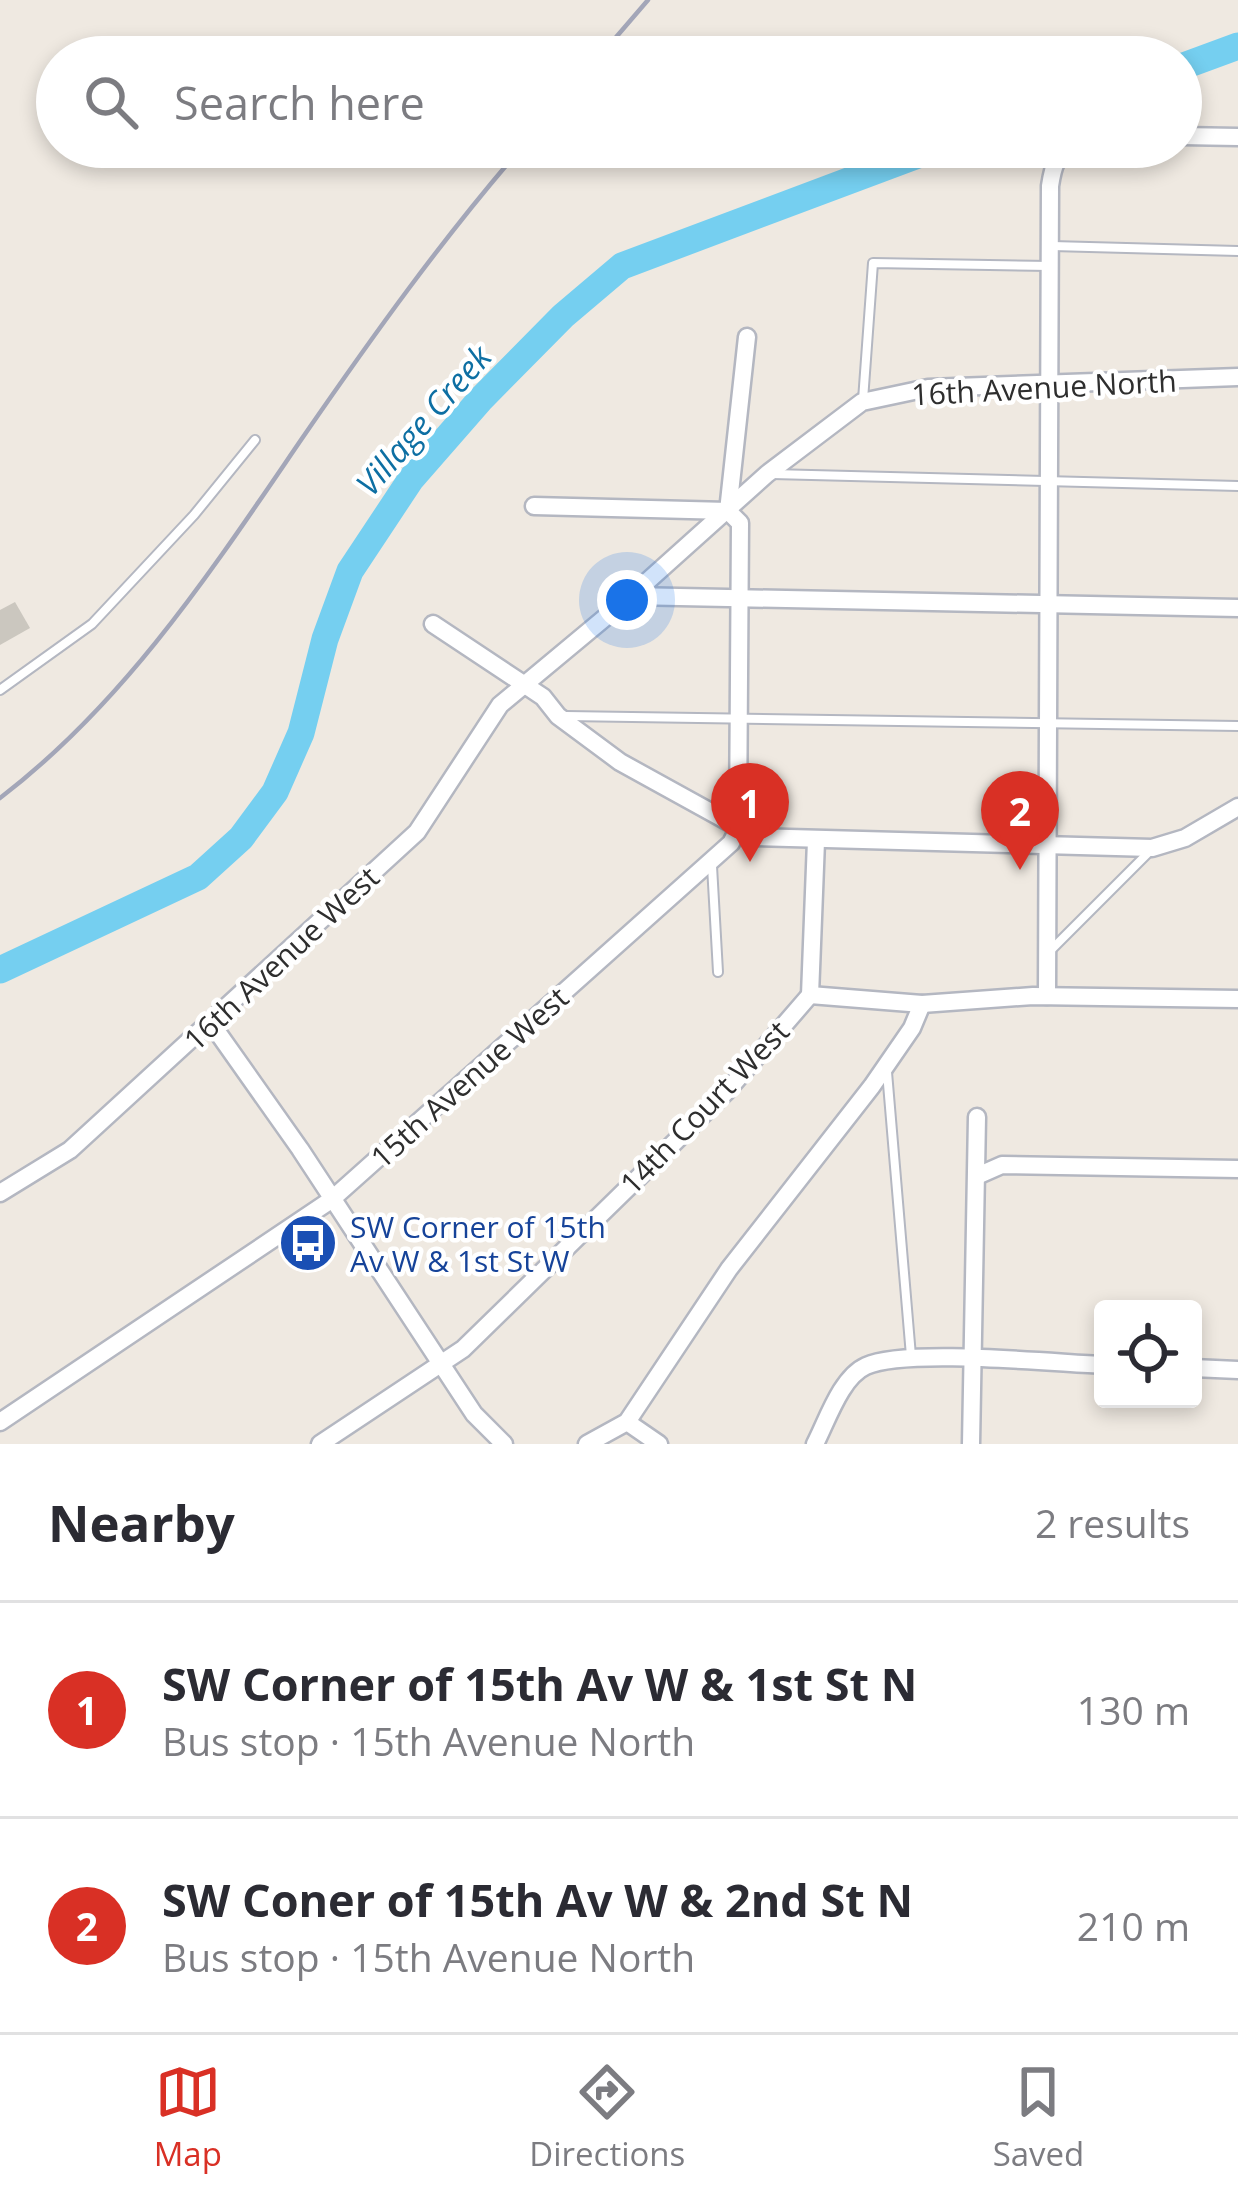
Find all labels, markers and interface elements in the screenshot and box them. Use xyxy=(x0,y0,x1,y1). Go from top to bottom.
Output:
search box xyxy=(36,36,1202,168)
icon: search xyxy=(78,69,144,135)
text: Search here xyxy=(174,72,425,133)
water label: Village Creek xyxy=(345,334,502,505)
street label: 16th Avenue North xyxy=(910,360,1178,414)
your location xyxy=(597,570,657,630)
pin: 1 xyxy=(711,763,789,862)
pin: 2 xyxy=(981,771,1059,870)
street label: 16th Avenue West xyxy=(175,857,387,1059)
street label: 15th Avenue West xyxy=(361,977,577,1177)
street label: 14th Court West xyxy=(610,1011,798,1203)
place label: SW Corner of 15th Av W & 1st St W xyxy=(350,1206,606,1281)
bus stop icon: SW Corner of 15th Av W & 1st St W xyxy=(277,1212,339,1274)
map controls xyxy=(1094,1300,1202,1408)
button: locate xyxy=(1094,1300,1202,1408)
text: Nearby xyxy=(48,1487,235,1557)
text: 2 results xyxy=(1035,1496,1190,1549)
text: SW Corner of 15th Av W & 1st St N xyxy=(162,1653,917,1714)
text: 1 xyxy=(76,1683,98,1736)
text: 130 m xyxy=(1077,1683,1190,1736)
text: Bus stop · 15th Avenue North xyxy=(162,1714,695,1767)
text: SW Coner of 15th Av W & 2nd St N xyxy=(162,1869,913,1930)
text: 2 xyxy=(76,1899,98,1952)
text: 210 m xyxy=(1077,1899,1190,1952)
text: Bus stop · 15th Avenue North xyxy=(162,1930,695,1983)
tab: Map xyxy=(154,2059,222,2176)
tab: Directions xyxy=(529,2059,685,2176)
tab: Saved xyxy=(993,2059,1084,2176)

